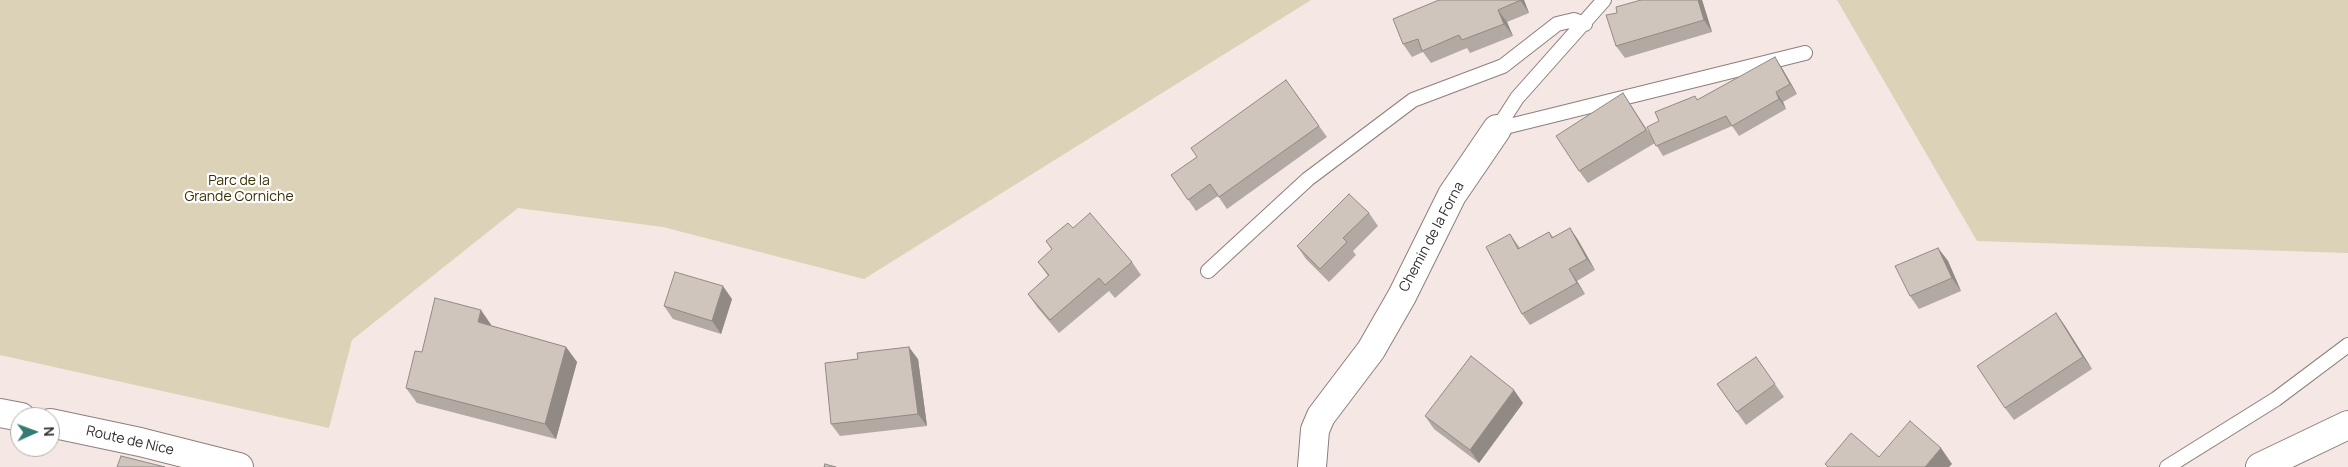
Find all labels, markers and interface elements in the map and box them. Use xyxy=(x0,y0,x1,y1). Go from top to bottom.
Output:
park label: Parc de la Grande Corniche xyxy=(184,173,294,206)
street label: Chemin de la Forna xyxy=(1396,179,1468,295)
north arrow xyxy=(10,407,60,457)
street label: Route de Nice xyxy=(84,423,176,459)
text: N xyxy=(40,426,59,437)

